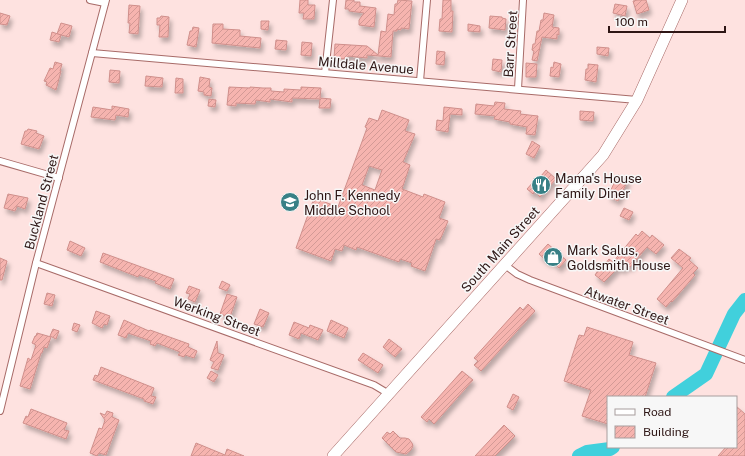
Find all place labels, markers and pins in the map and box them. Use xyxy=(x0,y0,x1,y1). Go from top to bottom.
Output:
place label: Mama's House Family Diner xyxy=(555,171,642,201)
restaurant icon: Mama's House Family Diner xyxy=(530,174,552,196)
place label: John F. Kennedy Middle School xyxy=(304,188,400,218)
school or university icon: John F. Kennedy Middle School xyxy=(279,191,301,213)
place label: Mark Salus, Goldsmith House xyxy=(567,243,671,273)
shop icon: Mark Salus, Goldsmith House xyxy=(542,246,564,268)

